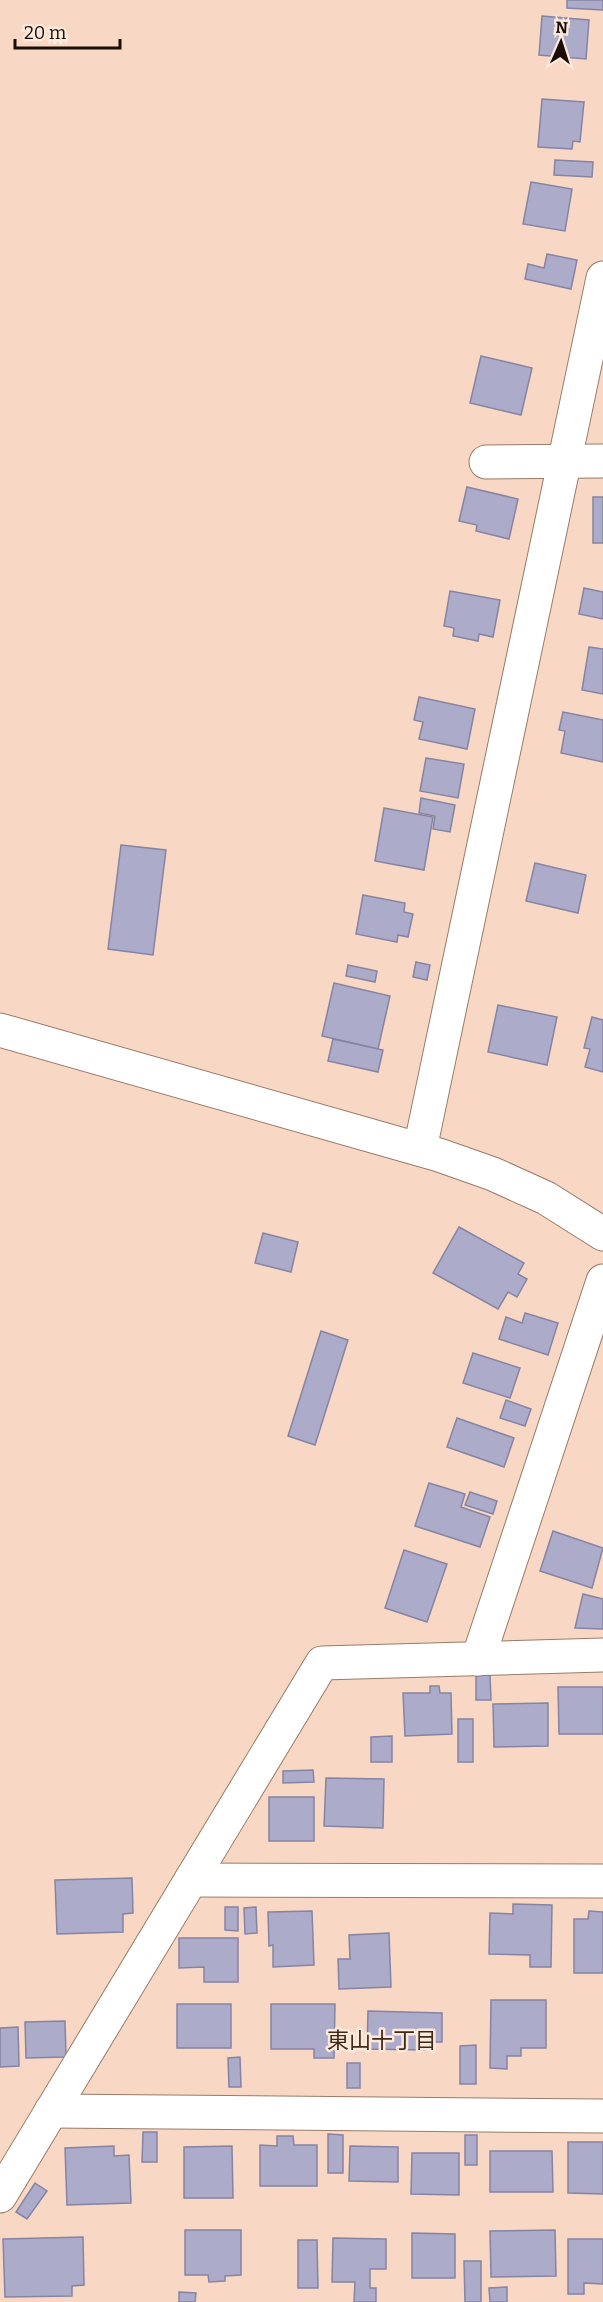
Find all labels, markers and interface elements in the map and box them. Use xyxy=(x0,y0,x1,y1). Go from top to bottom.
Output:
scale bar xyxy=(15,12,120,50)
north arrow xyxy=(531,12,591,72)
text: N xyxy=(555,18,568,37)
text: 20 m xyxy=(24,22,66,44)
district label: 東山十丁目 xyxy=(327,2027,437,2054)

